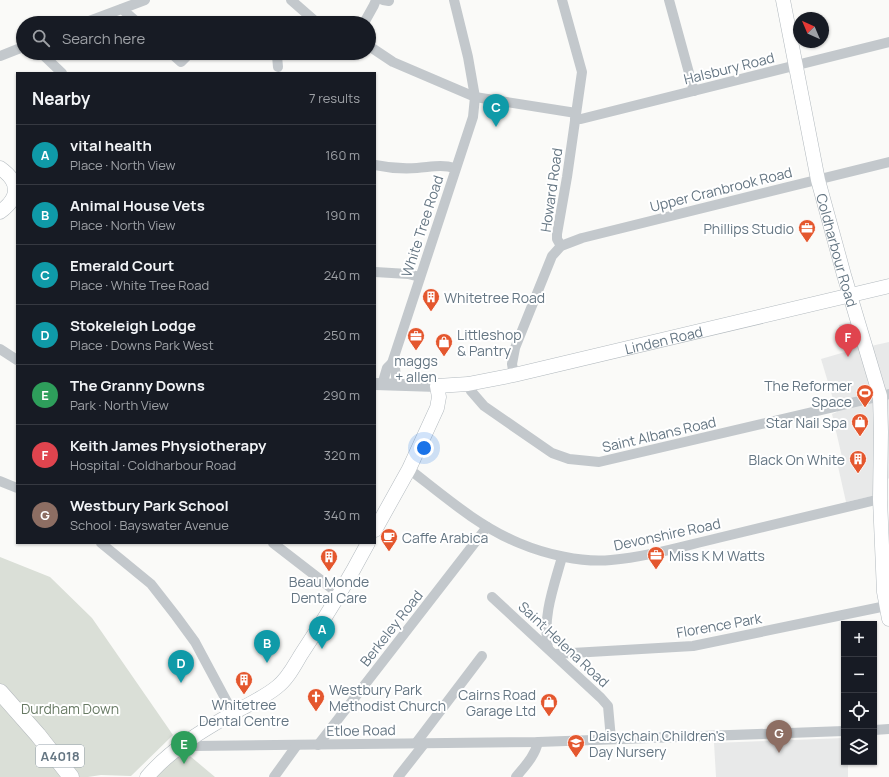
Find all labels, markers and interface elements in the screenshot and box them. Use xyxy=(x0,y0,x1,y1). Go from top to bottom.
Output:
north arrow xyxy=(793,12,829,48)
search box xyxy=(16,16,376,60)
icon: search xyxy=(30,27,52,49)
text: Search here xyxy=(62,28,145,49)
street label: Halsbury Road xyxy=(682,48,776,88)
text: Nearby xyxy=(32,87,90,110)
text: 7 results xyxy=(309,89,360,107)
pin: C xyxy=(483,94,509,127)
text: vital health xyxy=(70,135,152,156)
text: A xyxy=(41,146,49,164)
text: 160 m xyxy=(325,146,360,164)
street label: Howard Road xyxy=(536,147,566,233)
text: Place · North View xyxy=(70,156,176,174)
street label: Upper Cranbrook Road xyxy=(648,162,794,216)
street label: White Tree Road xyxy=(397,173,447,279)
street label: Coldharbour Road xyxy=(813,191,862,309)
text: Animal House Vets xyxy=(70,195,205,216)
text: B xyxy=(41,206,49,224)
text: 190 m xyxy=(325,206,360,224)
text: Place · North View xyxy=(70,216,176,234)
office icon: Phillips Studio xyxy=(797,218,817,243)
place label: Phillips Studio xyxy=(703,219,794,238)
text: Emerald Court xyxy=(70,255,174,276)
text: C xyxy=(40,266,50,284)
text: 240 m xyxy=(324,266,360,284)
text: Place · White Tree Road xyxy=(70,276,209,294)
building icon: Whitetree Road xyxy=(421,287,441,312)
place label: Whitetree Road xyxy=(444,288,545,307)
text: Stokeleigh Lodge xyxy=(70,315,196,336)
street label: Linden Road xyxy=(623,321,704,358)
pin: F xyxy=(835,324,861,357)
place label: Littleshop & Pantry xyxy=(457,325,521,360)
text: D xyxy=(40,326,50,344)
text: 250 m xyxy=(324,326,360,344)
office icon: maggs + allen xyxy=(406,326,426,351)
shop icon: Littleshop & Pantry xyxy=(434,332,454,357)
text: Place · Downs Park West xyxy=(70,336,214,354)
place label: maggs + allen xyxy=(394,351,438,386)
text: The Granny Downs xyxy=(70,375,205,396)
place label: The Reformer Space xyxy=(764,376,852,411)
sports icon: The Reformer Space xyxy=(855,383,875,408)
text: E xyxy=(41,386,49,404)
text: 290 m xyxy=(323,386,360,404)
text: Park · North View xyxy=(70,396,169,414)
street label: Saint Albans Road xyxy=(600,412,718,456)
shop icon: Star Nail Spa xyxy=(850,412,870,437)
place label: Star Nail Spa xyxy=(766,413,847,432)
text: Keith James Physiotherapy xyxy=(70,435,267,456)
your location xyxy=(414,438,434,458)
text: F xyxy=(42,446,48,464)
text: 320 m xyxy=(324,446,360,464)
building icon: Black On White xyxy=(848,449,868,474)
place label: Black On White xyxy=(748,450,845,469)
text: Hospital · Coldharbour Road xyxy=(70,456,236,474)
text: Westbury Park School xyxy=(70,495,229,516)
text: G xyxy=(40,506,50,524)
text: 340 m xyxy=(324,506,360,524)
street label: Devonshire Road xyxy=(612,513,722,555)
text: School · Bayswater Avenue xyxy=(70,516,229,534)
cafe icon: Caffe Arabica xyxy=(379,527,399,552)
place label: Caffe Arabica xyxy=(402,528,488,547)
office icon: Miss K M Watts xyxy=(646,545,666,570)
place label: Miss K M Watts xyxy=(669,546,765,565)
building icon: Beau Monde Dental Care xyxy=(319,547,339,572)
place label: Beau Monde Dental Care xyxy=(289,572,369,607)
street label: Berkeley Road xyxy=(355,586,427,670)
street label: Saint Helena Road xyxy=(515,597,613,691)
street label: Florence Park xyxy=(675,608,764,642)
pin: A xyxy=(309,616,335,649)
map controls xyxy=(841,621,877,765)
button: + xyxy=(841,621,877,657)
pin: B xyxy=(254,630,280,663)
pin: D xyxy=(168,650,194,683)
button: − xyxy=(841,657,877,693)
building icon: Whitetree Dental Centre xyxy=(234,670,254,695)
place label: Westbury Park Methodist Church xyxy=(329,680,446,715)
place label: Cairns Road Garage Ltd xyxy=(458,685,536,720)
church icon: Westbury Park Methodist Church xyxy=(306,687,326,712)
shop icon: Cairns Road Garage Ltd xyxy=(539,692,559,717)
button: locate xyxy=(841,693,877,729)
place label: Whitetree Dental Centre xyxy=(199,695,289,730)
park label: Durdham Down xyxy=(21,699,119,718)
street label: Etloe Road xyxy=(326,720,396,740)
pin: G xyxy=(766,720,792,753)
place label: Daisychain Children's Day Nursery xyxy=(589,726,725,761)
button: layers xyxy=(841,729,877,765)
pin: E xyxy=(171,731,197,764)
school or university icon: Daisychain Children's Day Nursery xyxy=(566,733,586,758)
road number: A4018 xyxy=(36,745,84,767)

